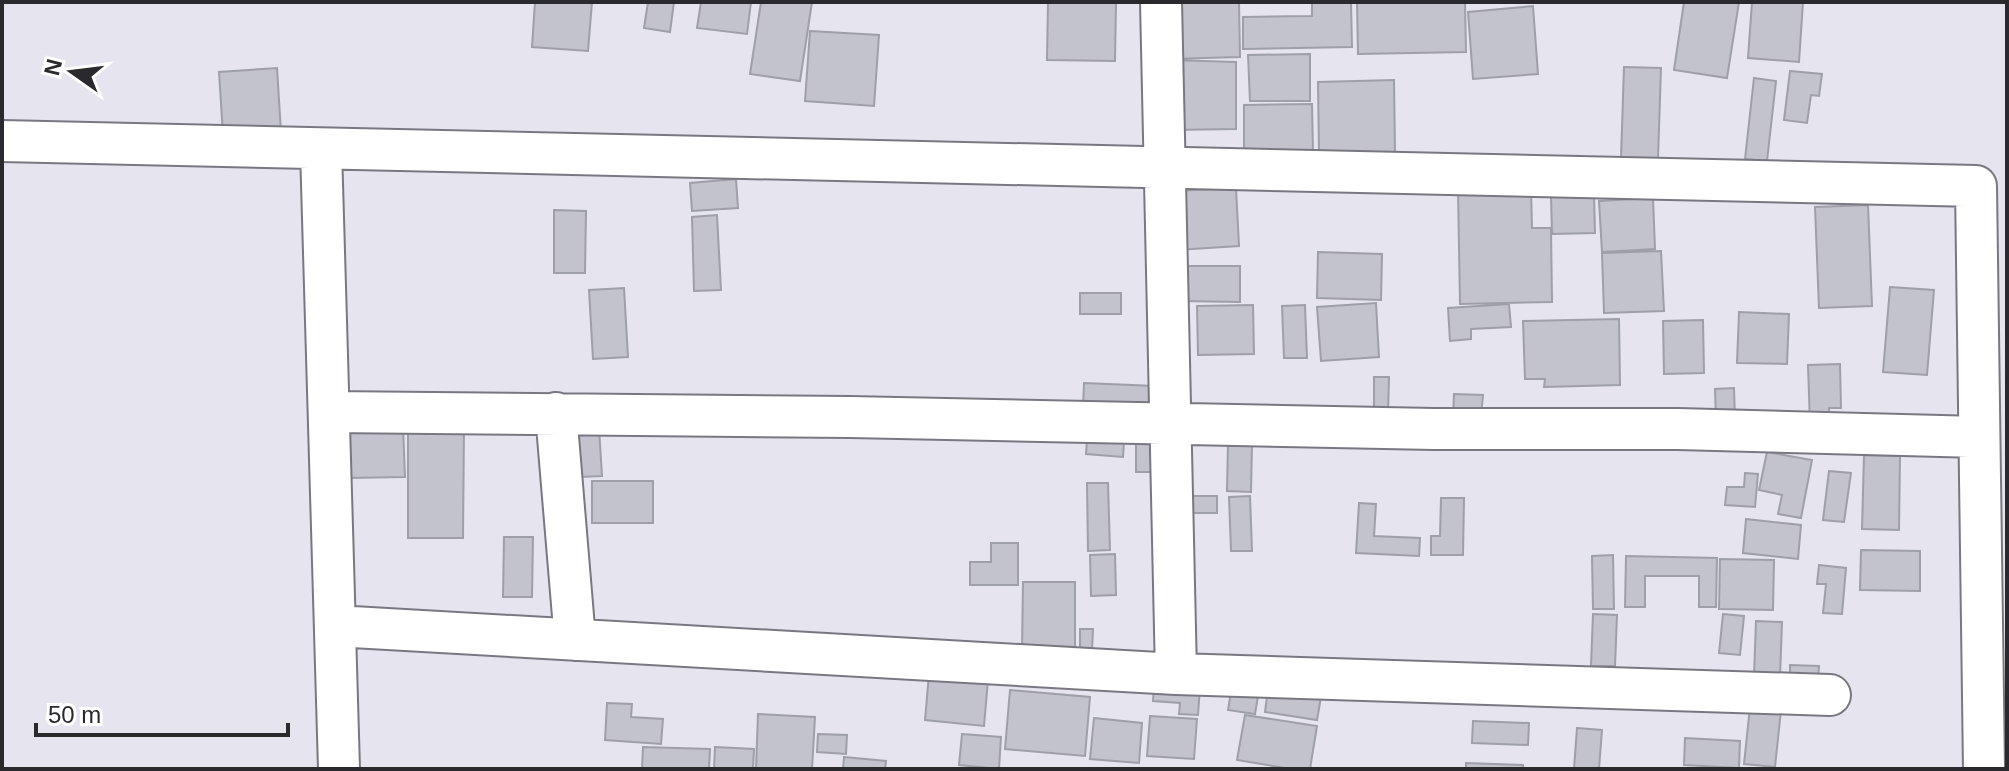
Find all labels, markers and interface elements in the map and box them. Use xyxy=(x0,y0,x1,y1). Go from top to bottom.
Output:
north arrow xyxy=(32,32,112,112)
text: N xyxy=(39,57,67,78)
scale bar xyxy=(36,687,288,737)
text: 50 m xyxy=(48,701,101,728)

